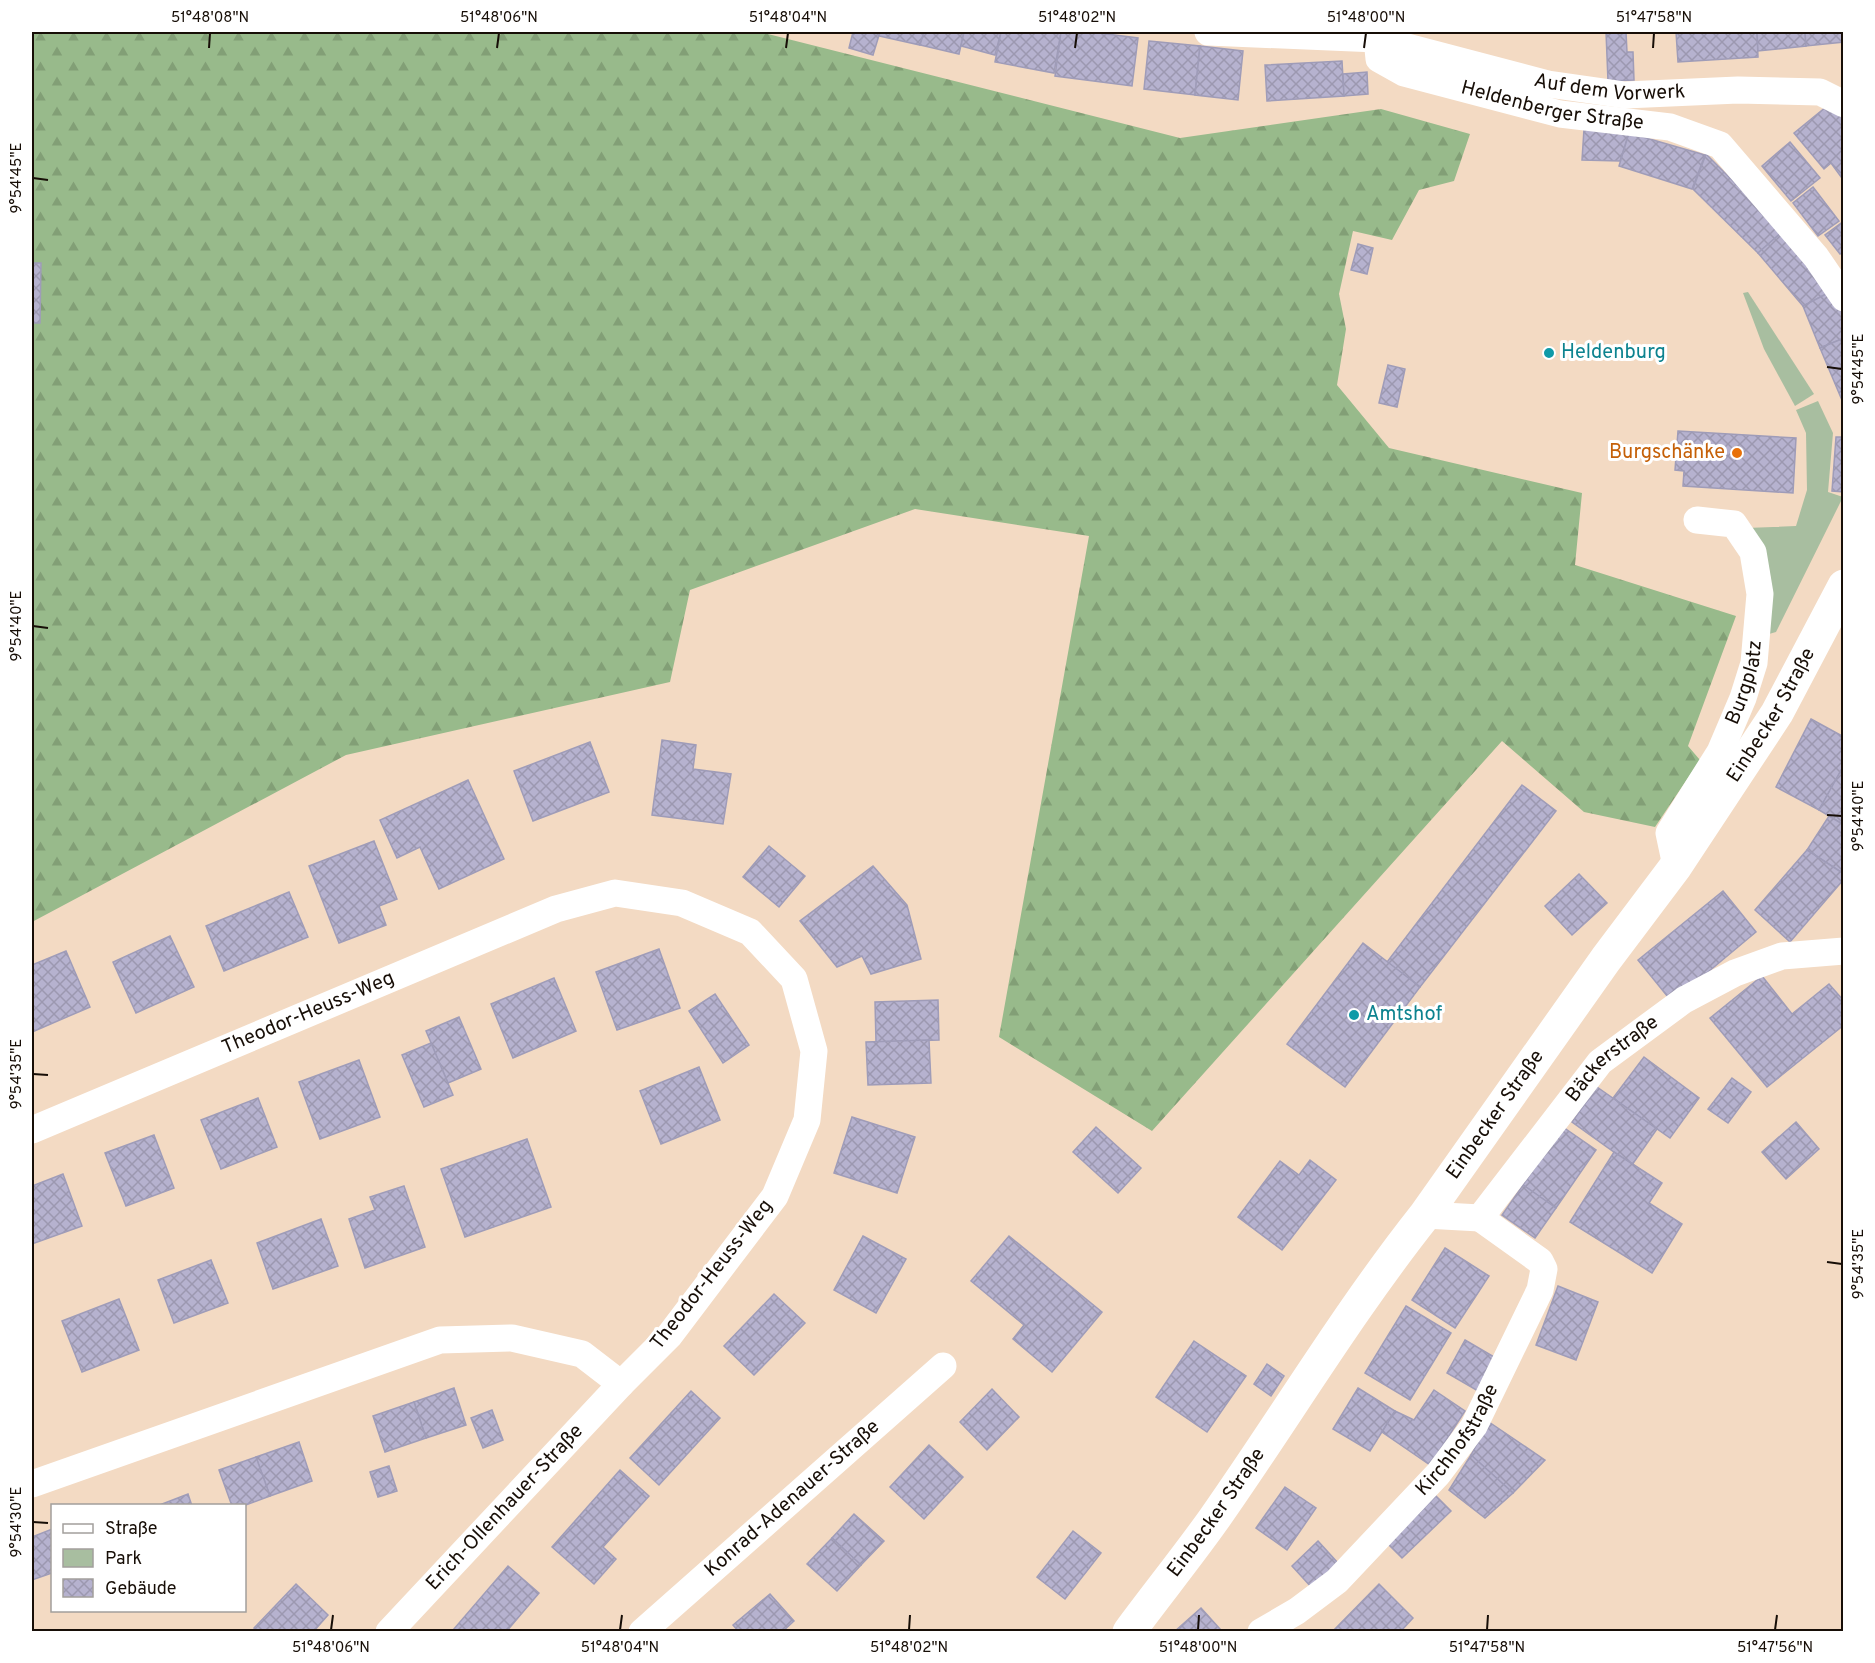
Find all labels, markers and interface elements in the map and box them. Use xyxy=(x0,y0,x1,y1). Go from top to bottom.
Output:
text: 51°48'08"N xyxy=(171,9,249,28)
text: 51°48'06"N xyxy=(460,9,538,28)
text: 51°48'04"N xyxy=(749,9,827,28)
text: 51°48'02"N xyxy=(1038,9,1116,28)
text: 51°48'00"N xyxy=(1327,9,1405,28)
text: 51°47'58"N xyxy=(1616,9,1692,28)
street label: Auf dem Vorwerk xyxy=(1531,68,1686,108)
street label: Heldenberger Straße xyxy=(1458,75,1645,137)
text: 9°54'45"E xyxy=(8,143,27,213)
text: 9°54'45"E xyxy=(1850,334,1869,404)
place label: Heldenburg xyxy=(1561,340,1666,366)
marker: Heldenburg xyxy=(1542,346,1556,360)
place label: Burgschänke xyxy=(1609,440,1725,466)
marker: Burgschänke xyxy=(1730,446,1744,460)
text: 9°54'40"E xyxy=(8,590,27,662)
street label: Burgplatz xyxy=(1720,639,1769,729)
street label: Einbecker Straße xyxy=(1721,644,1822,788)
text: 9°54'40"E xyxy=(1850,780,1869,852)
street label: Theodor-Heuss-Weg xyxy=(218,966,399,1061)
place label: Amtshof xyxy=(1366,1002,1443,1028)
marker: Amtshof xyxy=(1347,1008,1361,1022)
street label: Bäckerstraße xyxy=(1561,1010,1664,1108)
text: 9°54'35"E xyxy=(8,1039,27,1109)
street label: Einbecker Straße xyxy=(1441,1045,1550,1185)
street label: Theodor-Heuss-Weg xyxy=(645,1194,779,1356)
text: 9°54'35"E xyxy=(1850,1229,1869,1299)
street label: Kirchhofstraße xyxy=(1410,1380,1505,1502)
street label: Konrad-Adenauer-Straße xyxy=(700,1414,886,1583)
street label: Erich-Ollenhauer-Straße xyxy=(421,1419,589,1597)
street label: Einbecker Straße xyxy=(1162,1443,1272,1583)
text: 9°54'30"E xyxy=(8,1487,27,1557)
legend xyxy=(51,1504,246,1612)
text: Straße xyxy=(105,1518,157,1541)
text: Park xyxy=(105,1548,142,1571)
text: Gebäude xyxy=(105,1578,177,1601)
text: 51°48'06"N xyxy=(292,1639,370,1658)
text: 51°48'04"N xyxy=(581,1639,659,1658)
text: 51°48'02"N xyxy=(870,1639,948,1658)
text: 51°48'00"N xyxy=(1159,1639,1237,1658)
text: 51°47'58"N xyxy=(1449,1639,1525,1658)
text: 51°47'56"N xyxy=(1737,1639,1813,1658)

